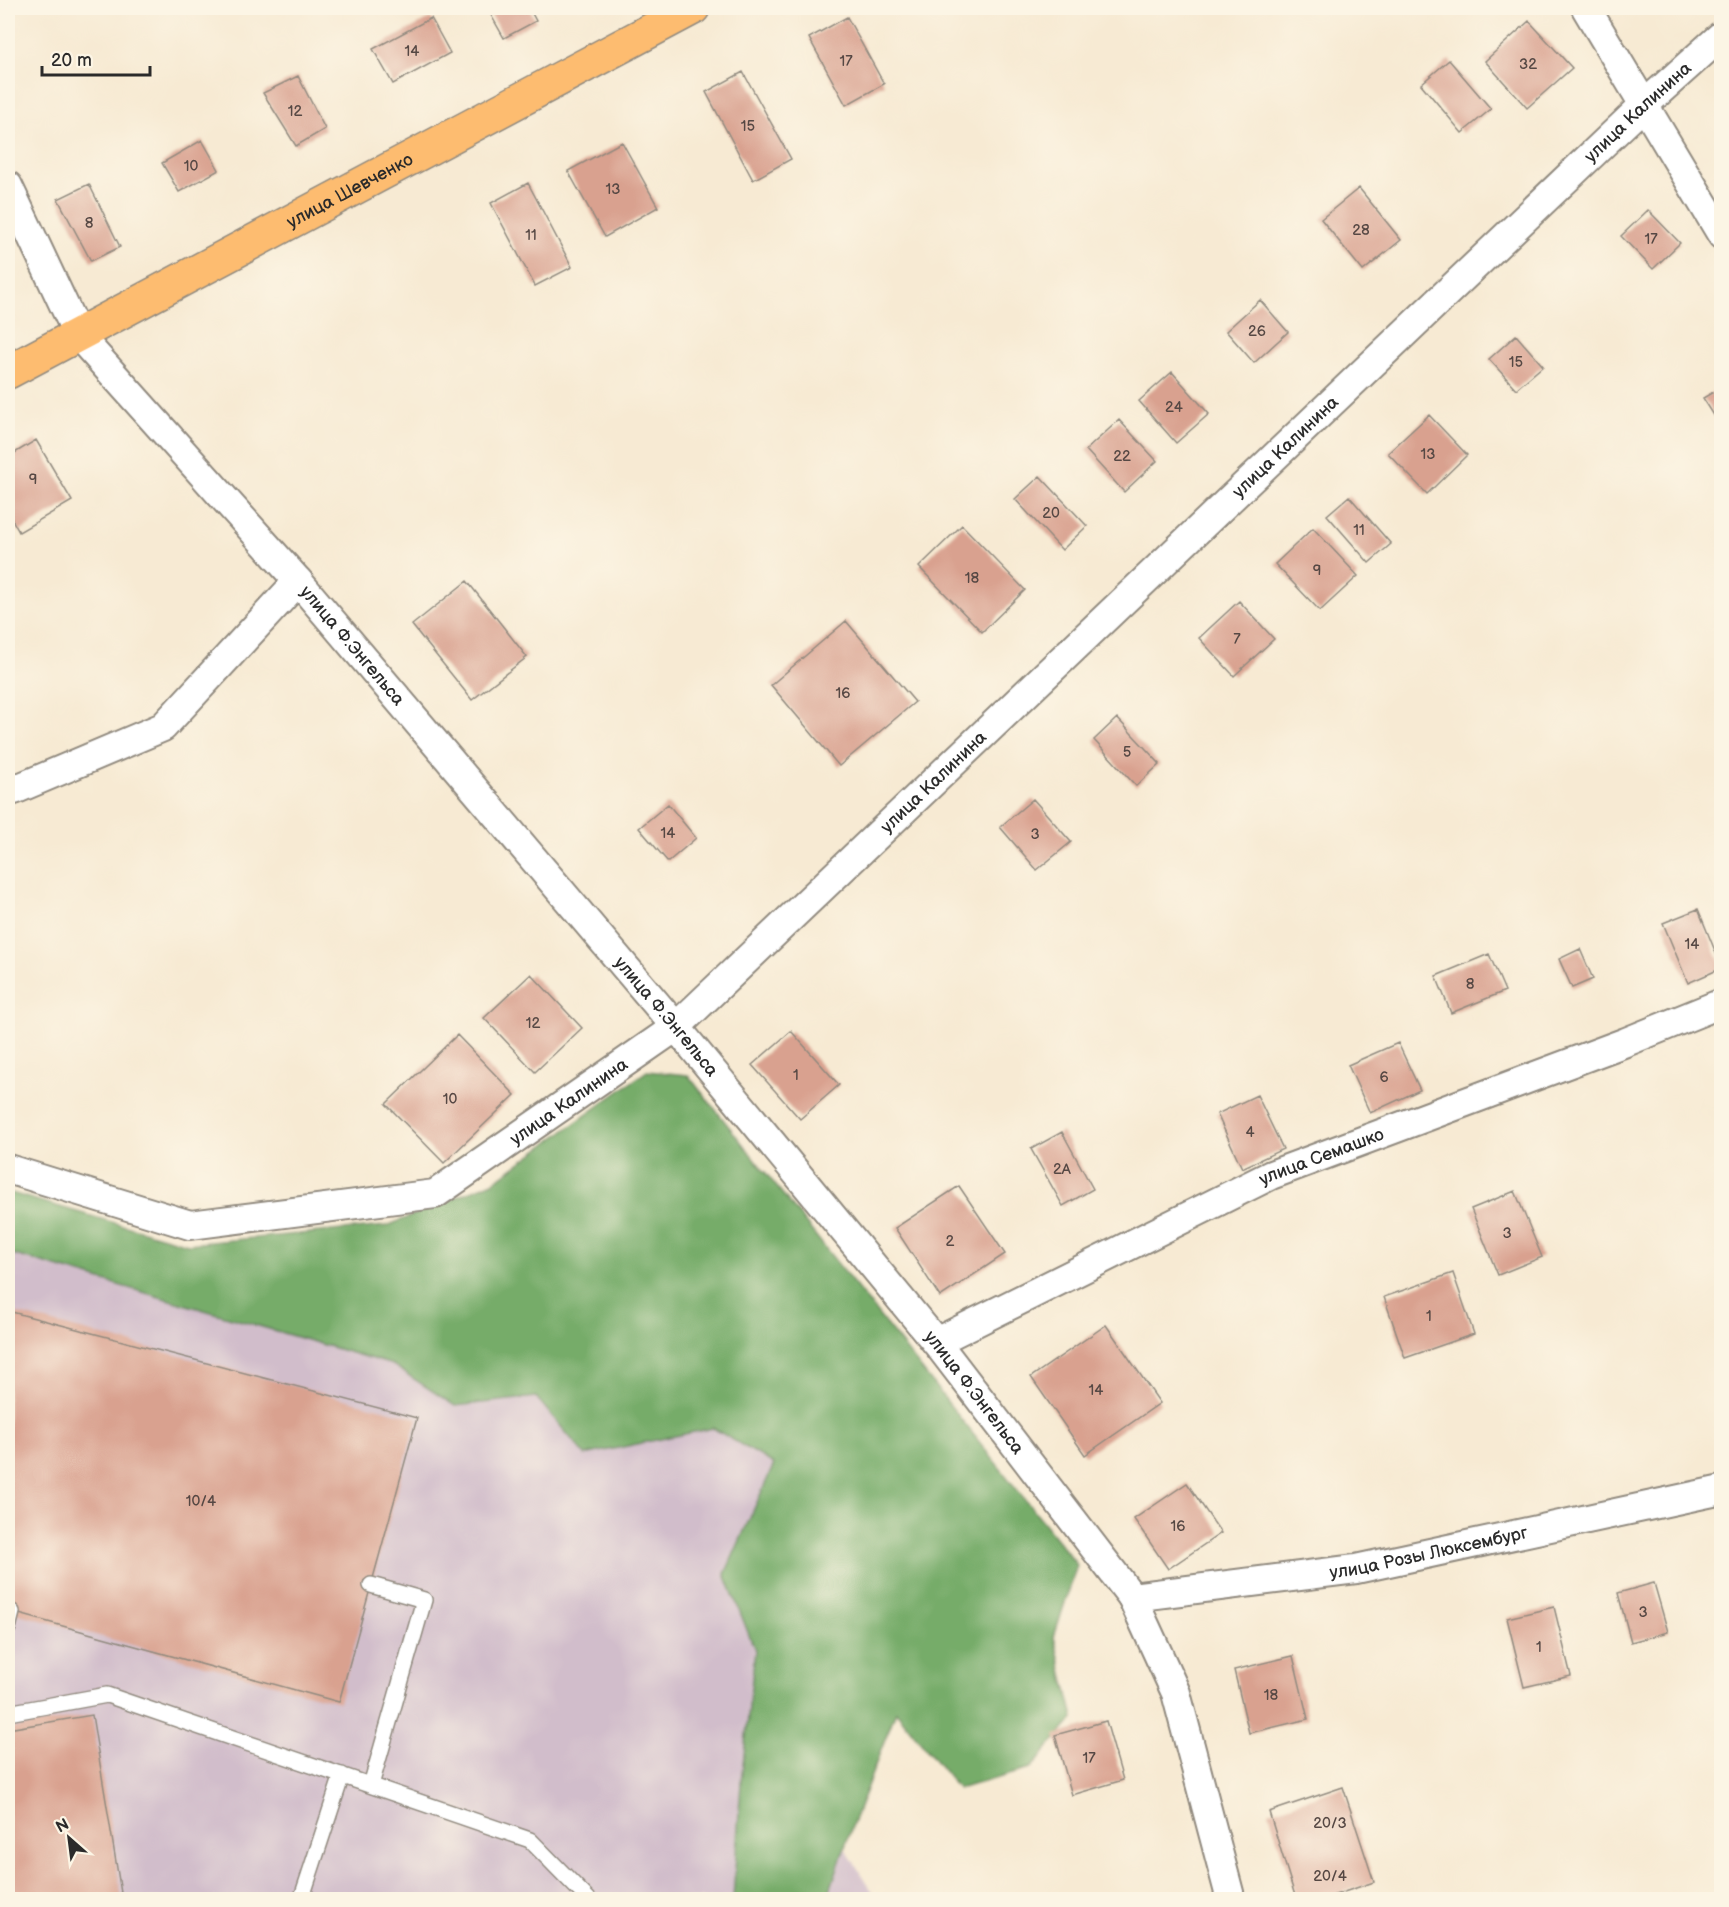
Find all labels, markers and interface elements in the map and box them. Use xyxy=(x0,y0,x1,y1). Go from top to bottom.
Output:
scale bar xyxy=(42,39,150,77)
house number: 14 xyxy=(405,42,419,61)
text: 20 m xyxy=(51,50,92,71)
house number: 17 xyxy=(839,52,853,71)
house number: 32 xyxy=(1519,55,1537,74)
street label: улица Калинина xyxy=(1580,57,1696,167)
house number: 12 xyxy=(288,102,302,121)
house number: 15 xyxy=(741,117,755,136)
street label: улица Шевченко xyxy=(283,148,416,232)
house number: 10 xyxy=(184,157,198,176)
house number: 13 xyxy=(605,180,621,199)
house number: 8 xyxy=(85,214,94,233)
house number: 28 xyxy=(1352,221,1370,240)
house number: 11 xyxy=(525,226,537,245)
house number: 17 xyxy=(1644,230,1658,249)
house number: 26 xyxy=(1248,322,1266,341)
house number: 15 xyxy=(1509,353,1523,372)
street label: улица Калинина xyxy=(1228,391,1343,502)
house number: 24 xyxy=(1165,398,1183,417)
house number: 13 xyxy=(1420,445,1436,464)
house number: 22 xyxy=(1113,447,1131,466)
house number: 9 xyxy=(29,470,37,489)
house number: 20 xyxy=(1042,504,1060,523)
house number: 11 xyxy=(1353,521,1365,540)
house number: 9 xyxy=(1313,561,1321,580)
house number: 18 xyxy=(965,569,980,588)
street label: улица Ф.Энгельса xyxy=(296,581,409,710)
house number: 7 xyxy=(1233,630,1241,649)
house number: 16 xyxy=(836,684,850,703)
street label: улица Калинина xyxy=(876,726,991,837)
house number: 5 xyxy=(1123,743,1131,762)
house number: 14 xyxy=(661,824,675,843)
house number: 3 xyxy=(1030,825,1040,844)
house number: 14 xyxy=(1685,935,1699,954)
street label: улица Ф.Энгельса xyxy=(610,952,723,1081)
house number: 8 xyxy=(1466,975,1475,994)
house number: 12 xyxy=(526,1014,540,1033)
street label: улица Калинина xyxy=(506,1053,632,1149)
house number: 1 xyxy=(793,1066,799,1085)
house number: 6 xyxy=(1379,1068,1389,1087)
house number: 10 xyxy=(443,1090,457,1109)
house number: 4 xyxy=(1245,1123,1255,1142)
street label: улица Семашко xyxy=(1255,1123,1387,1190)
house number: 2А xyxy=(1053,1160,1072,1179)
house number: 3 xyxy=(1502,1224,1512,1243)
house number: 2 xyxy=(946,1232,955,1251)
house number: 1 xyxy=(1426,1307,1432,1326)
street label: улица Ф.Энгельса xyxy=(920,1326,1029,1458)
house number: 14 xyxy=(1089,1381,1103,1400)
house number: 10/4 xyxy=(186,1492,216,1511)
house number: 16 xyxy=(1171,1517,1185,1536)
street label: улица Розы Люксембург xyxy=(1328,1522,1530,1583)
house number: 3 xyxy=(1638,1603,1648,1622)
house number: 1 xyxy=(1536,1638,1542,1657)
house number: 18 xyxy=(1264,1686,1279,1705)
house number: 17 xyxy=(1082,1749,1096,1768)
north arrow xyxy=(39,1808,99,1868)
house number: 20/3 xyxy=(1313,1814,1347,1833)
text: N xyxy=(53,1815,72,1837)
house number: 20/4 xyxy=(1313,1867,1347,1886)

